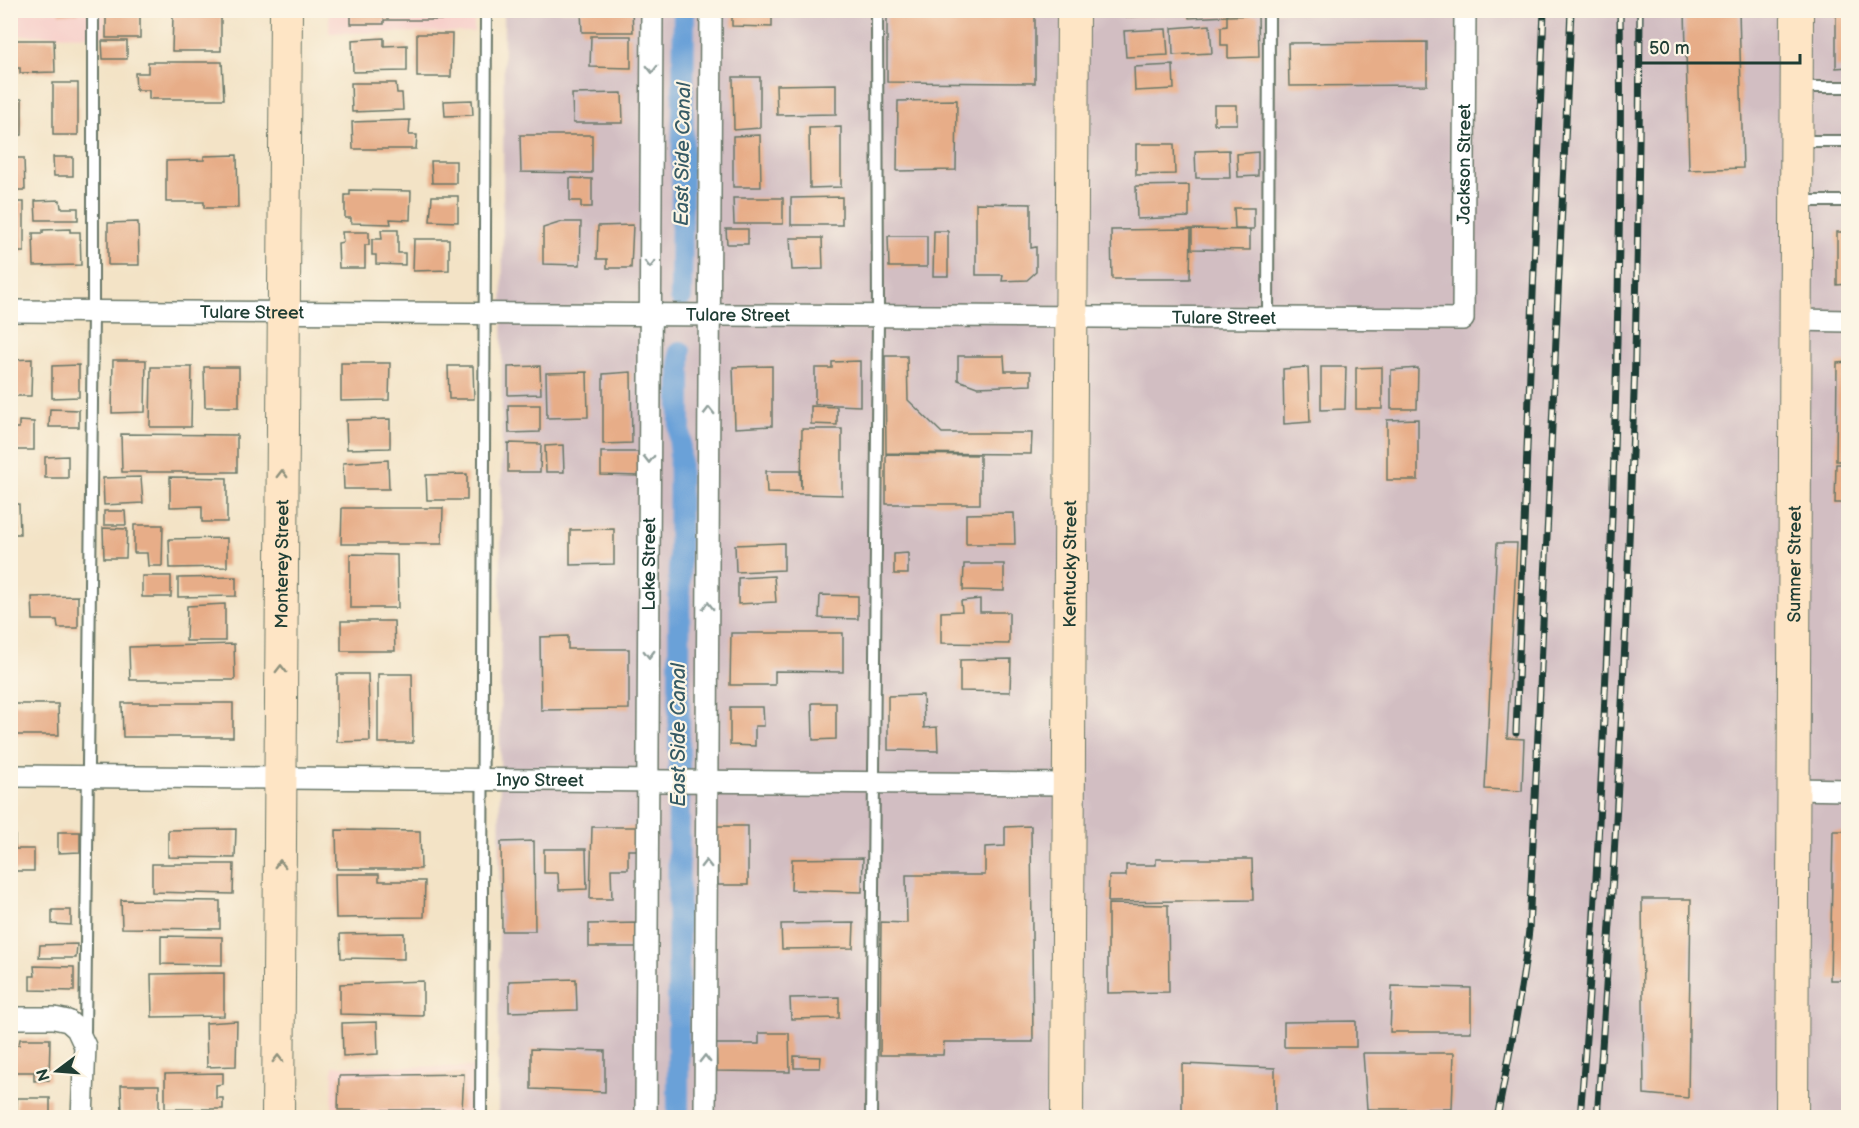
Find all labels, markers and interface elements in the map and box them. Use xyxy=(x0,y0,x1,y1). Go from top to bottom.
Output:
scale bar xyxy=(1640,27,1800,65)
text: 50 m xyxy=(1649,38,1690,59)
one-way arrow xyxy=(646,64,658,73)
water label: East Side Canal xyxy=(670,81,696,226)
street label: Jackson Street xyxy=(1453,103,1475,225)
one-way arrow xyxy=(644,259,657,268)
street label: Tulare Street xyxy=(200,302,305,323)
street label: Tulare Street xyxy=(686,304,791,326)
street label: Tulare Street xyxy=(1172,307,1277,328)
one-way arrow xyxy=(703,407,715,416)
one-way arrow xyxy=(643,454,656,463)
one-way arrow xyxy=(276,470,288,479)
street label: Monterey Street xyxy=(271,499,293,629)
street label: Kentucky Street xyxy=(1059,500,1081,628)
street label: Sumner Street xyxy=(1784,505,1805,623)
street label: Lake Street xyxy=(638,517,660,611)
one-way arrow xyxy=(702,602,714,611)
one-way arrow xyxy=(642,649,655,658)
water label: East Side Canal xyxy=(667,662,691,807)
one-way arrow xyxy=(275,665,287,674)
street label: Inyo Street xyxy=(496,769,584,791)
one-way arrow xyxy=(274,860,286,869)
one-way arrow xyxy=(700,860,712,869)
north arrow xyxy=(27,1041,87,1101)
one-way arrow xyxy=(272,1055,284,1064)
one-way arrow xyxy=(699,1055,711,1064)
text: N xyxy=(33,1066,55,1083)

